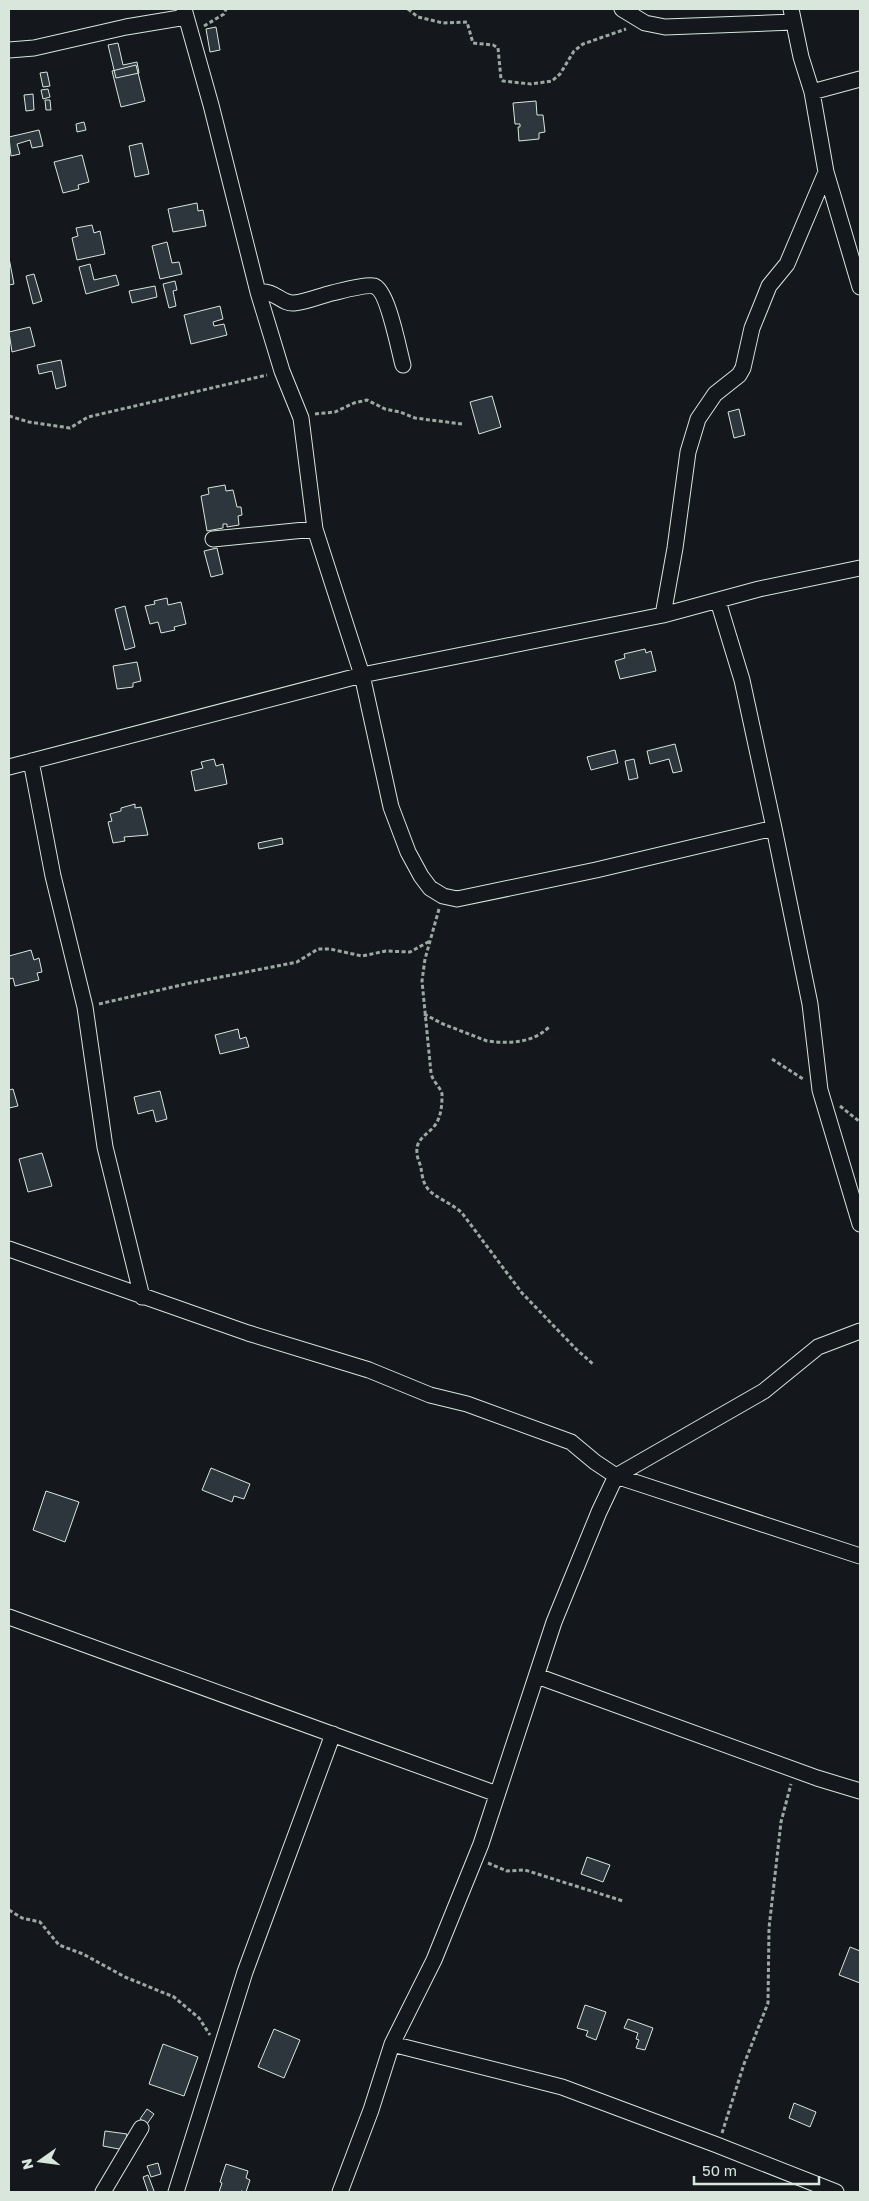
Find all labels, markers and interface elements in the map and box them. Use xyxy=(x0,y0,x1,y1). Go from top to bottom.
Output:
north arrow xyxy=(15,2136,65,2186)
scale bar xyxy=(694,2154,819,2186)
text: N xyxy=(17,2157,36,2171)
text: 50 m xyxy=(702,2161,737,2179)

